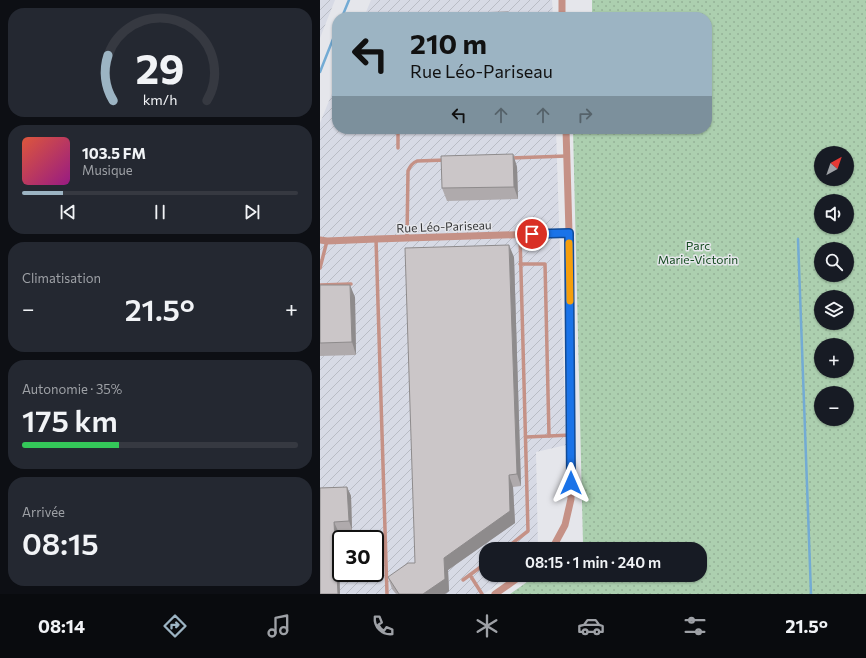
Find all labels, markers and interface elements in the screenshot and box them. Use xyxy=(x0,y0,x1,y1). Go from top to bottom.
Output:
text: 210 m xyxy=(410,26,487,60)
icon: left xyxy=(344,28,396,80)
text: 29 xyxy=(135,41,185,92)
text: Rue Léo-Pariseau xyxy=(410,60,553,82)
text: km/h xyxy=(143,89,177,107)
icon: left xyxy=(448,104,470,126)
icon: ahead xyxy=(490,104,512,126)
icon: ahead xyxy=(532,104,554,126)
icon: right xyxy=(574,104,596,126)
text: 103.5 FM xyxy=(82,144,146,162)
north arrow xyxy=(814,146,854,186)
map controls xyxy=(814,146,854,426)
text: Musique xyxy=(82,162,133,178)
button: sound xyxy=(814,194,854,234)
icon: previous xyxy=(57,201,79,223)
icon: pause xyxy=(149,201,171,223)
icon: next xyxy=(241,201,263,223)
street label: Rue Léo-Pariseau xyxy=(396,217,492,235)
pin xyxy=(515,217,549,251)
icon: arrive xyxy=(521,223,543,245)
park label: Parc Marie-Victorin xyxy=(658,238,738,266)
button: search xyxy=(814,242,854,282)
text: Climatisation xyxy=(22,270,101,286)
text: 21.5° xyxy=(125,290,195,327)
button: layers xyxy=(814,290,854,330)
text: − xyxy=(22,295,35,322)
text: + xyxy=(285,295,298,322)
button: + xyxy=(814,338,854,378)
text: Autonomie · 35% xyxy=(22,381,122,397)
button: − xyxy=(814,386,854,426)
text: 175 km xyxy=(22,401,118,438)
position arrow xyxy=(550,462,592,504)
text: Arrivée xyxy=(22,504,65,520)
text: 08:15 xyxy=(22,524,99,561)
speed limit sign: 30 xyxy=(332,530,384,582)
text: 08:15 · 1 min · 240 m xyxy=(525,553,661,571)
icon: directions xyxy=(161,612,189,640)
icon: music xyxy=(265,612,293,640)
icon: phone xyxy=(369,612,397,640)
icon: climate xyxy=(473,612,501,640)
icon: car xyxy=(577,612,605,640)
icon: filters xyxy=(681,612,709,640)
text: 08:14 xyxy=(38,615,85,637)
text: 21.5° xyxy=(785,615,828,637)

